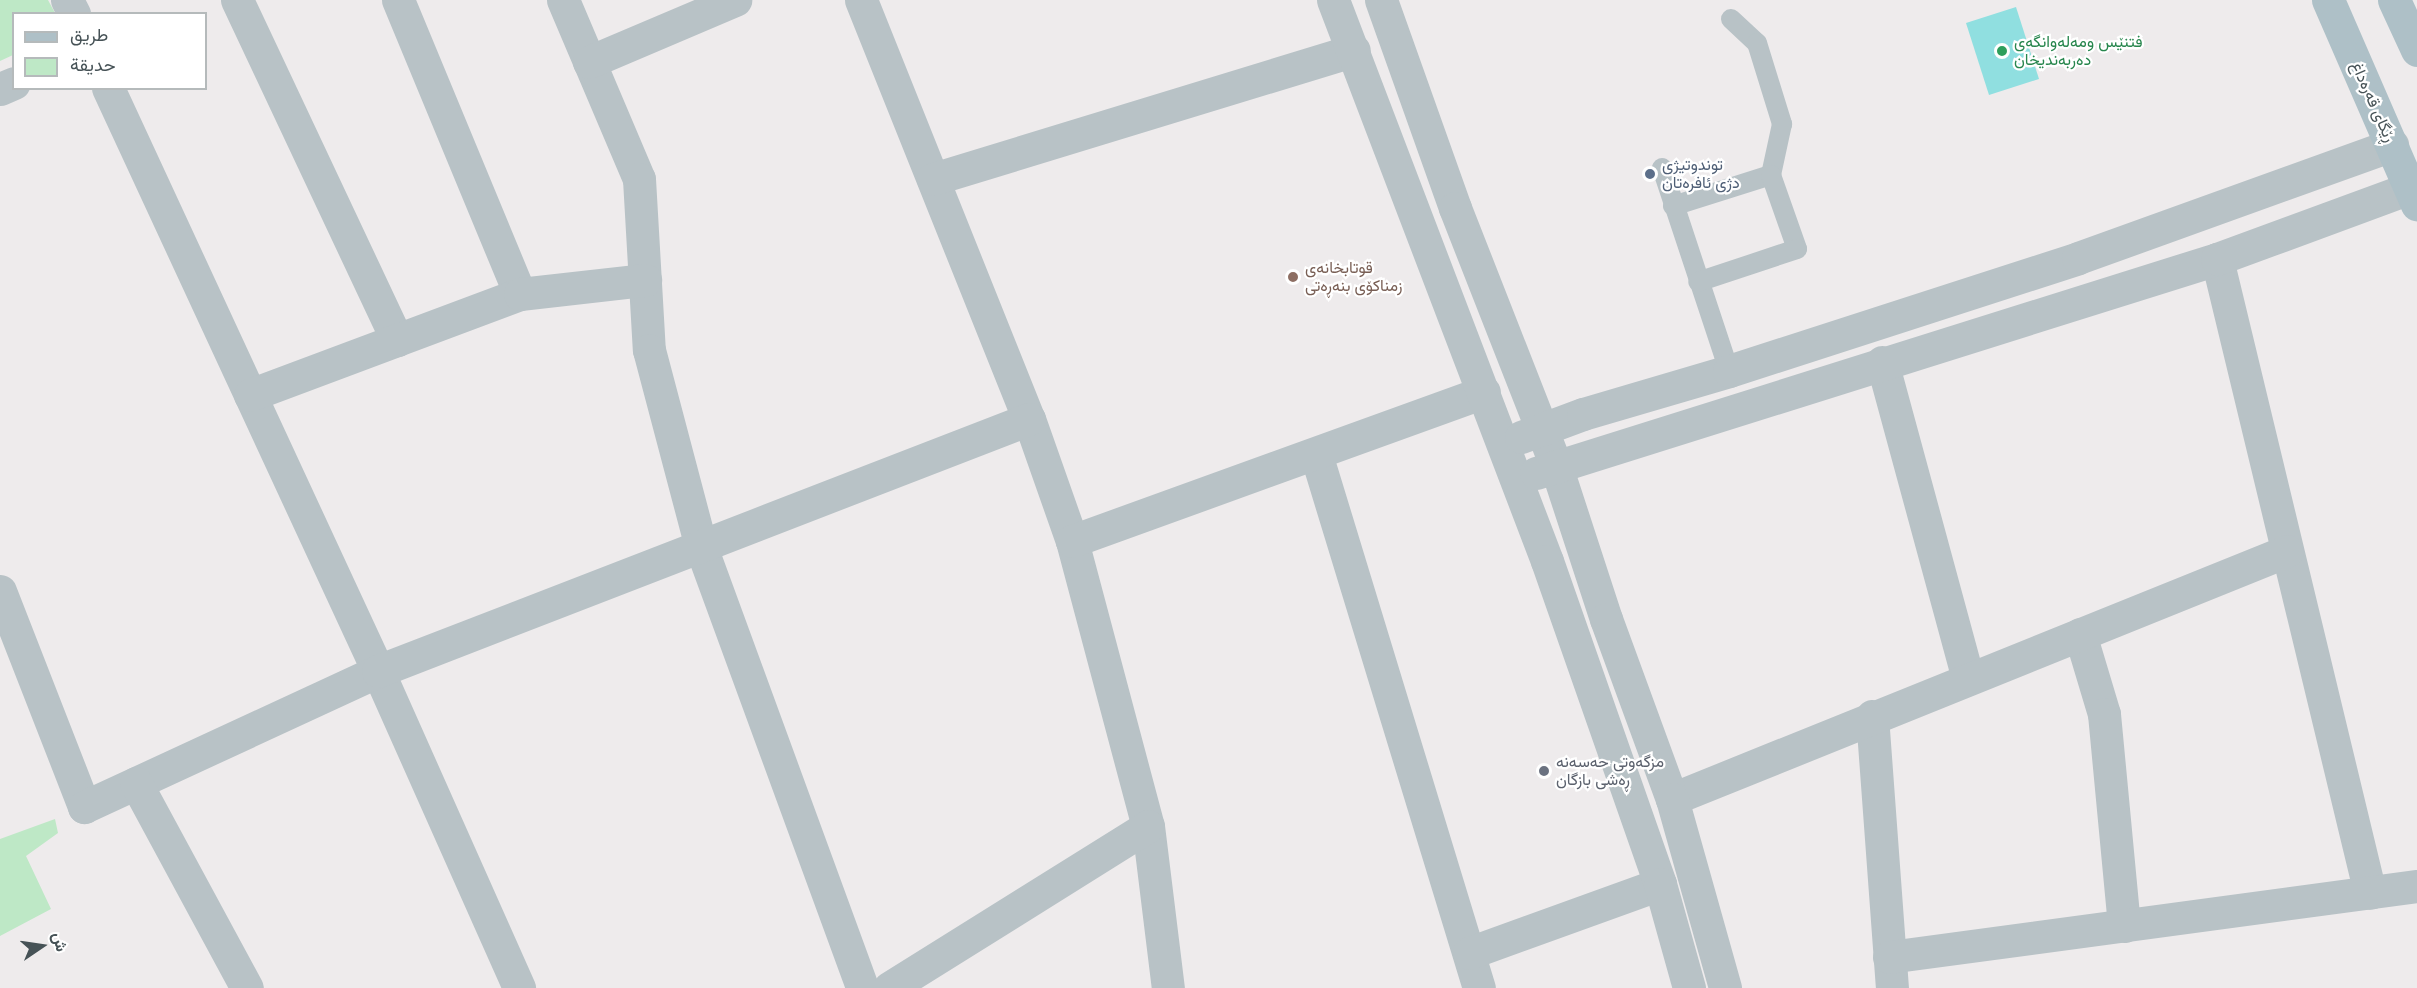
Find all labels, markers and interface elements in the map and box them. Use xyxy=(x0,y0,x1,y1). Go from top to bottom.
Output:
legend xyxy=(12,12,207,90)
text: طريق xyxy=(70,24,108,46)
place label: فتنێس ومەلەوانگەی دەربەندیخان xyxy=(2014,32,2143,70)
marker: فتنێس ومەلەوانگەی دەربەندیخان xyxy=(1995,44,2009,58)
text: حديقة xyxy=(70,54,116,76)
street label: ڕێگای قەرەداغ xyxy=(2347,59,2399,145)
place label: توندوتیژی دژی ئافرەتان xyxy=(1662,155,1740,193)
marker: توندوتیژی دژی ئافرەتان xyxy=(1643,167,1657,181)
place label: قوتابخانەی زمناکۆی بنەڕەتی xyxy=(1305,258,1402,296)
marker: قوتابخانەی زمناکۆی بنەڕەتی xyxy=(1286,270,1300,284)
place label: مزگەوتی حەسەنە ڕەشی بازگان xyxy=(1556,752,1664,790)
marker: مزگەوتی حەسەنە ڕەشی بازگان xyxy=(1537,764,1551,778)
north arrow xyxy=(12,916,72,976)
text: ش xyxy=(48,930,71,954)

